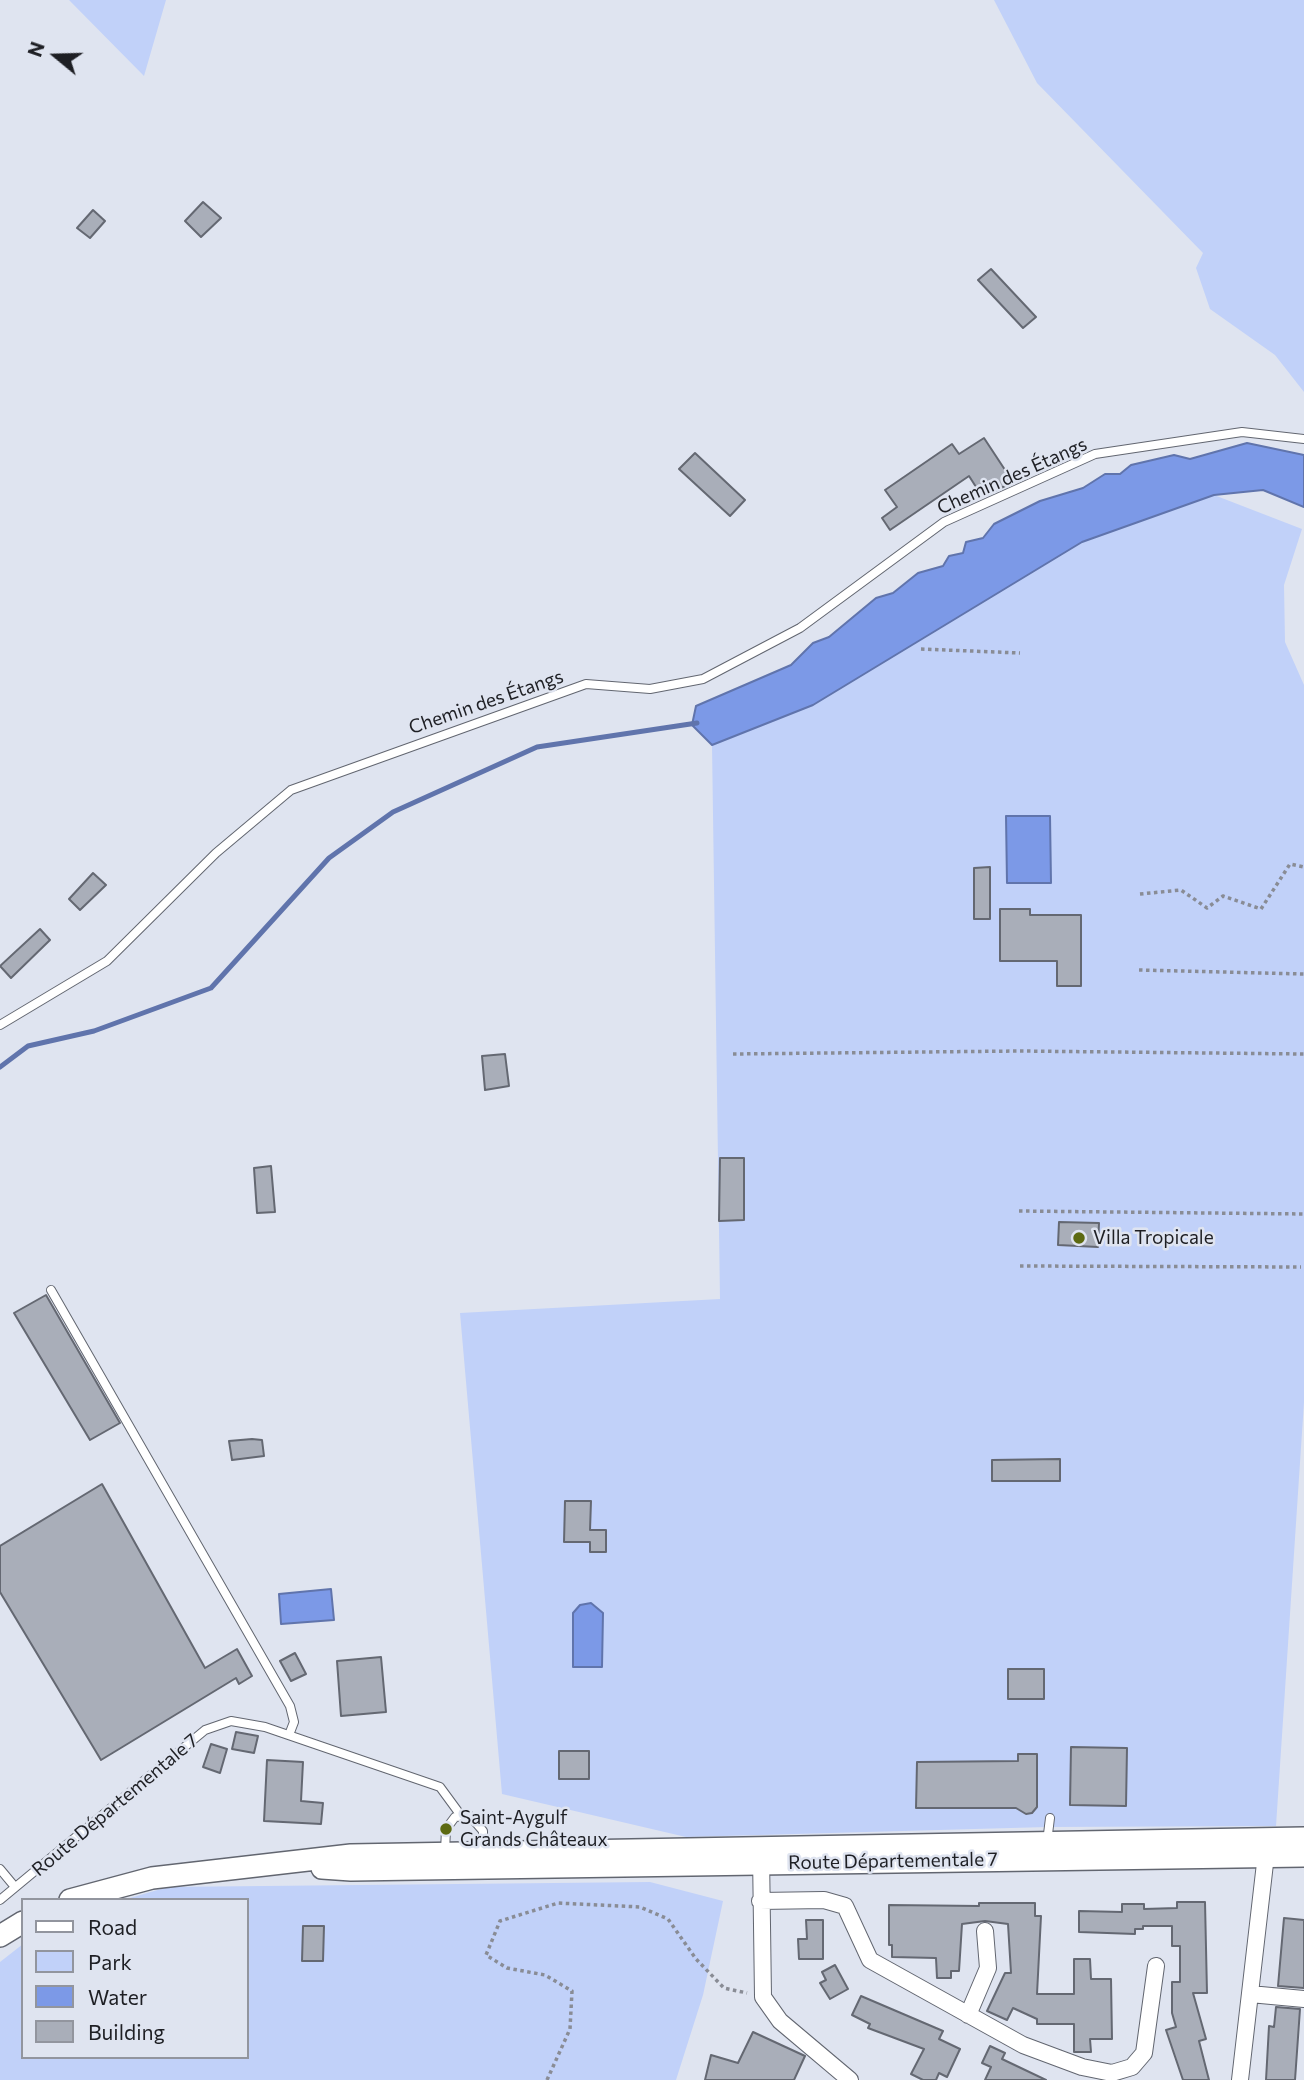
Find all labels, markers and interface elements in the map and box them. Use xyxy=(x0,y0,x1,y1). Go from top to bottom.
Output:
north arrow xyxy=(21,21,91,91)
text: N xyxy=(22,39,49,59)
street label: Chemin des Étangs xyxy=(933,433,1091,519)
street label: Chemin des Étangs xyxy=(406,665,566,739)
place label: Villa Tropicale xyxy=(1093,1227,1214,1249)
marker: Villa Tropicale xyxy=(1071,1230,1087,1246)
street label: Route Départementale 7 xyxy=(27,1729,203,1881)
place label: Saint-Aygulf Grands Châteaux xyxy=(460,1807,607,1851)
marker: Saint-Aygulf Grands Châteaux xyxy=(438,1821,454,1837)
street label: Route Départementale 7 xyxy=(788,1848,998,1874)
legend xyxy=(21,1898,248,2059)
text: Road xyxy=(88,1914,137,1939)
text: Park xyxy=(88,1949,132,1974)
text: Water xyxy=(88,1984,147,2009)
text: Building xyxy=(88,2019,165,2044)

